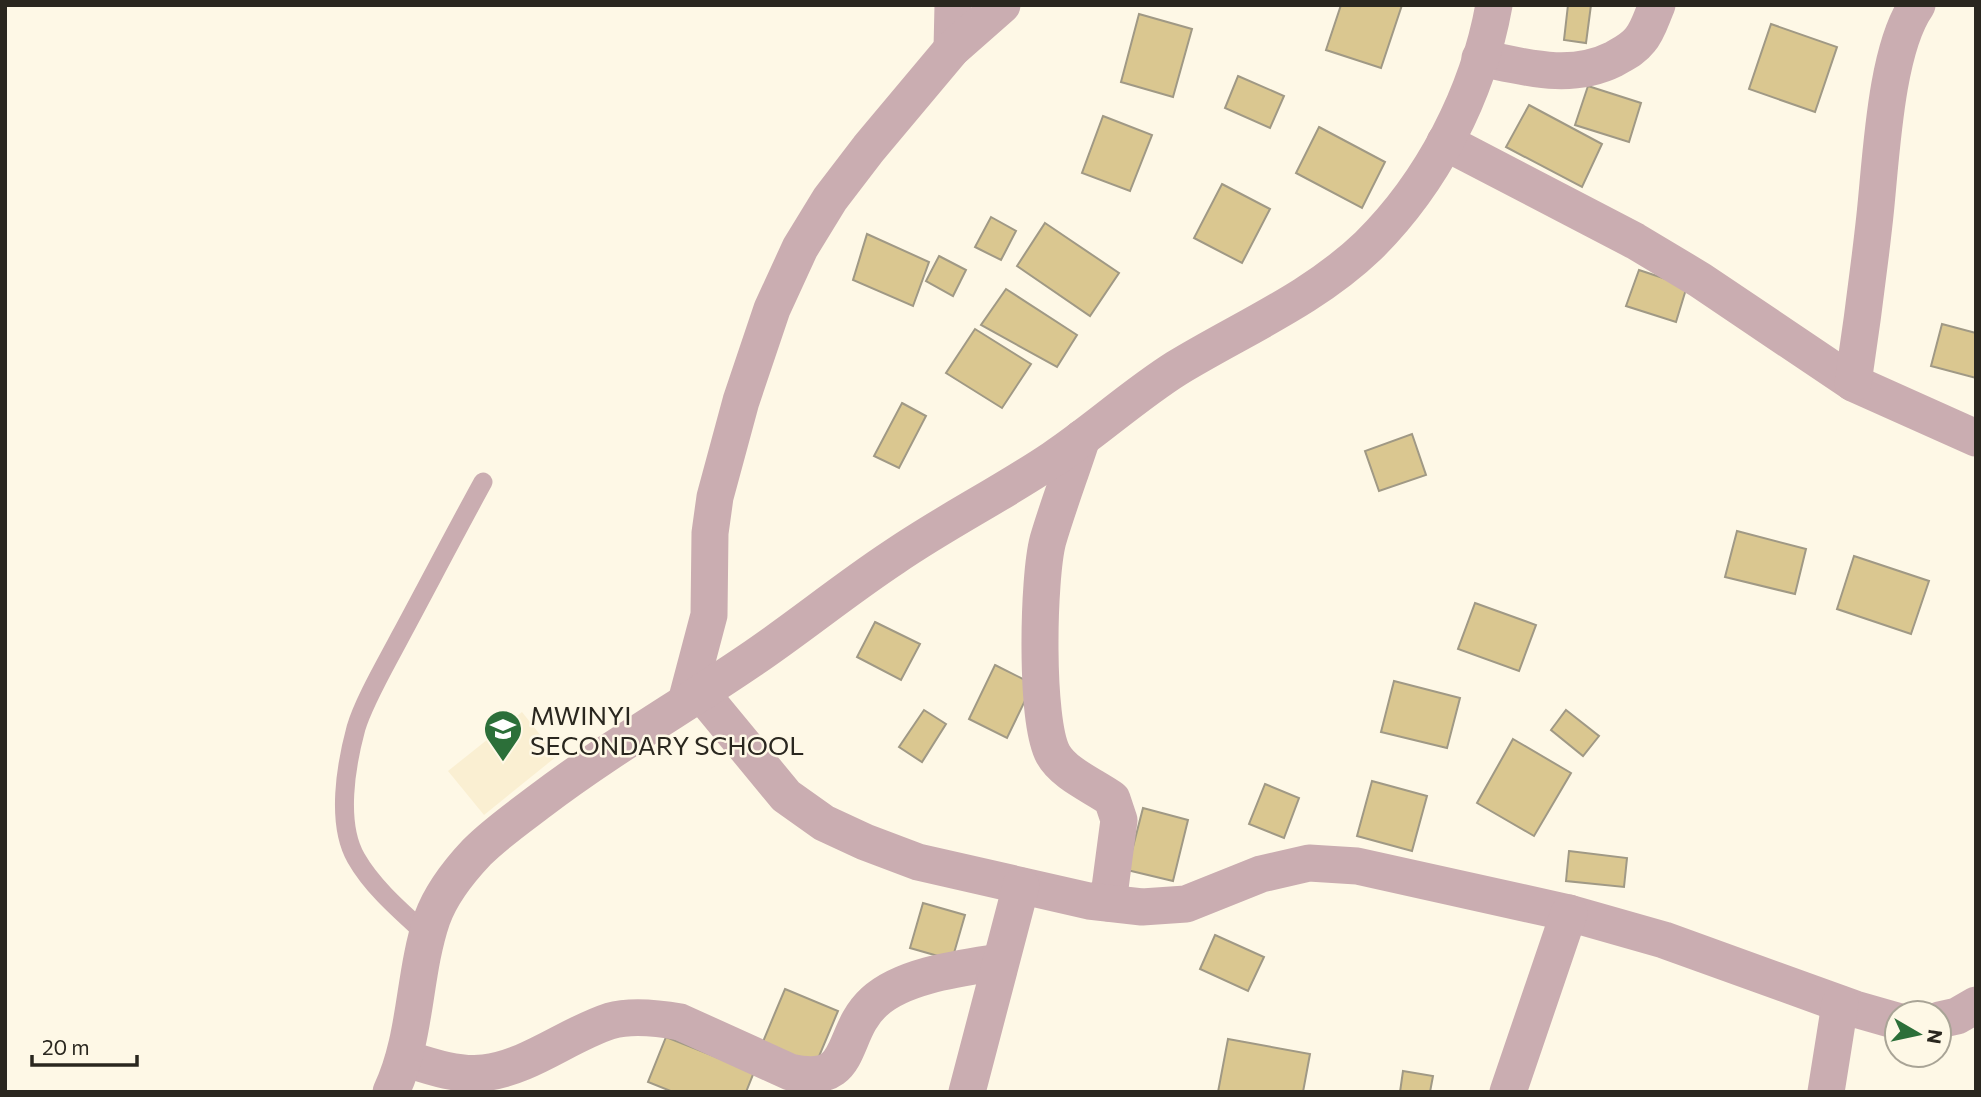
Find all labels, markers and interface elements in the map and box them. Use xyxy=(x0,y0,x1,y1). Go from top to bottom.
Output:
place label: MWINYI SECONDARY SCHOOL xyxy=(530,699,804,760)
school or university icon: MWINYI SECONDARY SCHOOL xyxy=(482,708,524,763)
north arrow xyxy=(1883,999,1953,1069)
scale bar xyxy=(32,1024,136,1068)
text: N xyxy=(1923,1028,1948,1046)
text: 20 m xyxy=(42,1034,90,1059)

